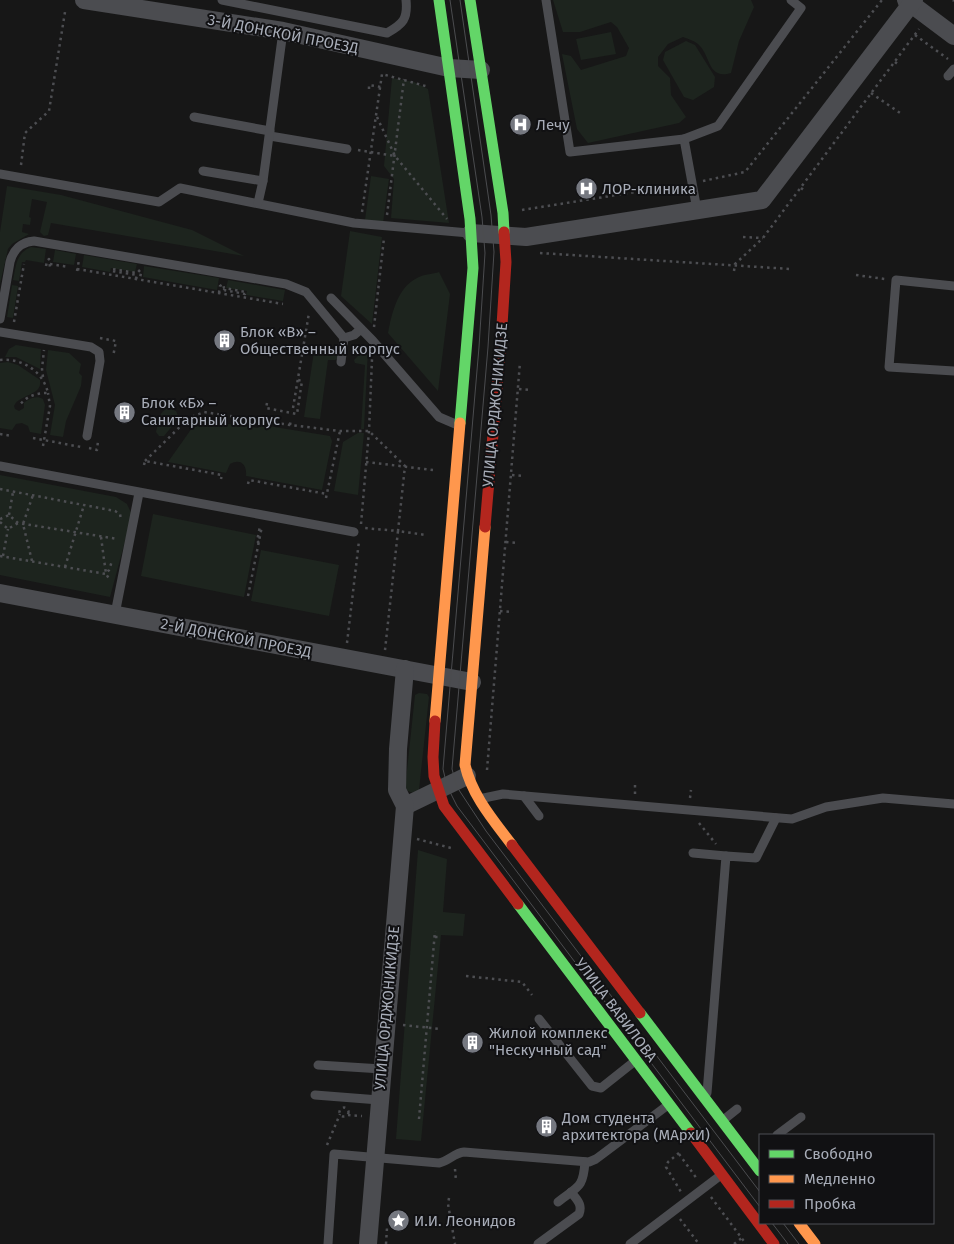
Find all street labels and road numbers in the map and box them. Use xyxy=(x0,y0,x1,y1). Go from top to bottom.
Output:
street label: 3-Й ДОНСКОЙ ПРОЕЗД xyxy=(206,11,360,57)
street label: УЛИЦА ОРДЖОНИКИДЗЕ xyxy=(479,322,511,488)
street label: 2-Й ДОНСКОЙ ПРОЕЗД xyxy=(159,615,313,661)
street label: УЛИЦА ОРДЖОНИКИДЗЕ xyxy=(371,925,403,1091)
street label: УЛИЦА ВАВИЛОВА xyxy=(571,955,661,1066)

